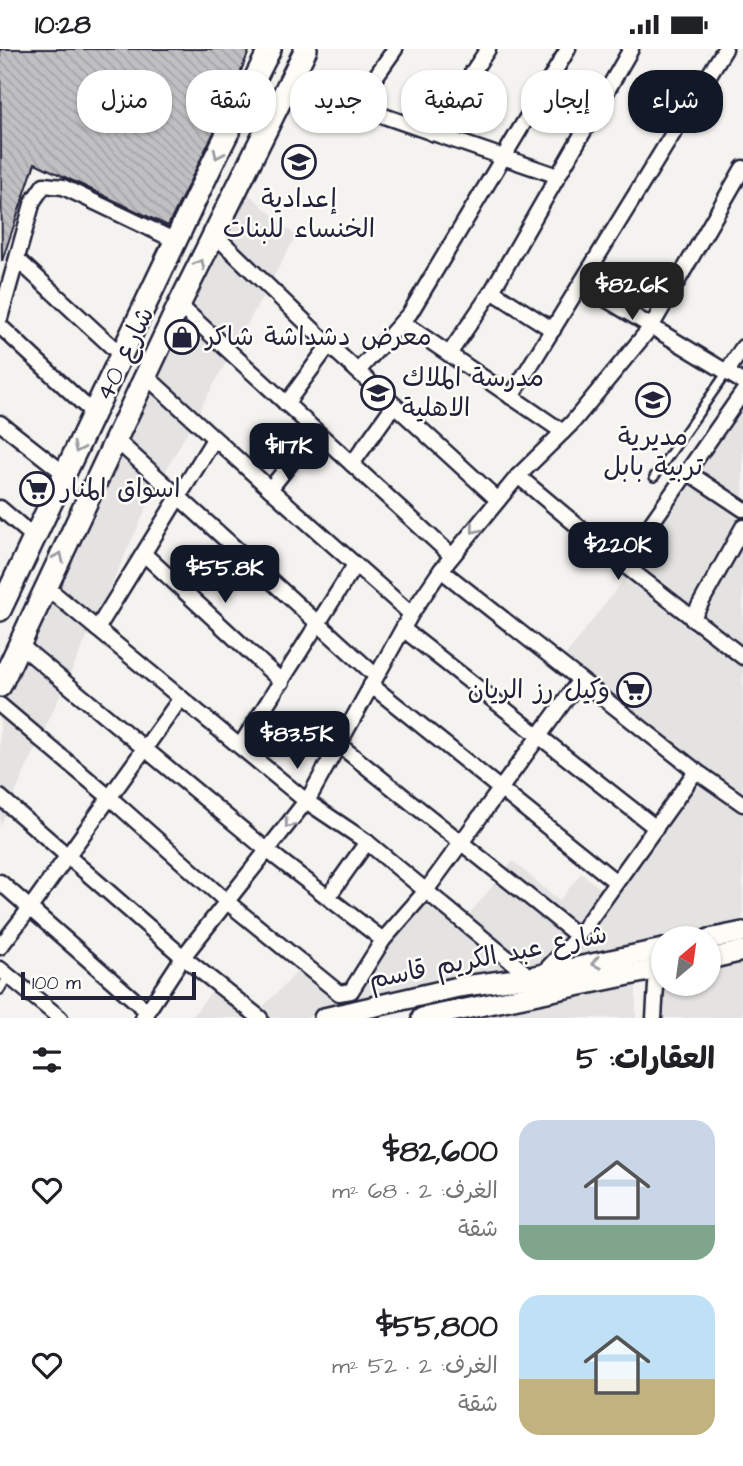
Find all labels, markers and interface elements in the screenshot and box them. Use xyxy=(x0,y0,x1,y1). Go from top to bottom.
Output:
text: 10:28 xyxy=(35,7,91,43)
chip: منزل xyxy=(77,70,172,133)
chip: شقة xyxy=(186,70,276,133)
chip: جديد xyxy=(290,70,387,133)
chip: تصفية xyxy=(401,70,507,133)
chip: إيجار xyxy=(521,70,614,133)
chip: شراء xyxy=(628,70,723,133)
school or university icon: إعدادية الخنساء للبنات xyxy=(280,143,318,181)
one-way arrow xyxy=(212,147,226,159)
place label: إعدادية الخنساء للبنات xyxy=(223,181,375,247)
one-way arrow xyxy=(192,259,205,271)
pin: $82.6K xyxy=(575,263,689,322)
text: $82.6K xyxy=(596,269,668,301)
street label: شارع 40 xyxy=(87,301,163,407)
shop icon: معرض دشداشة شاكر xyxy=(163,318,201,356)
place label: معرض دشداشة شاكر xyxy=(204,319,432,355)
place label: مدرسة الملاك الاهلية xyxy=(402,360,544,426)
school or university icon: مدرسة الملاك الاهلية xyxy=(359,374,397,412)
school or university icon: مديرية تربية بابل xyxy=(634,381,672,419)
place label: مديرية تربية بابل xyxy=(603,419,703,485)
pin: $117K xyxy=(240,423,338,483)
text: $117K xyxy=(266,430,312,462)
one-way arrow xyxy=(72,441,86,453)
supermarket icon: اسواق المنار xyxy=(18,470,56,508)
place label: اسواق المنار xyxy=(59,471,180,507)
one-way arrow xyxy=(470,521,483,533)
pin: $220K xyxy=(569,523,667,582)
text: $220K xyxy=(584,529,652,561)
pin: $55.8K xyxy=(168,545,282,605)
one-way arrow xyxy=(51,552,65,564)
text: $55.8K xyxy=(186,552,264,584)
supermarket icon: وكيل رز الريان xyxy=(615,671,653,709)
place label: وكيل رز الريان xyxy=(467,672,610,708)
pin: $83.5K xyxy=(240,711,354,771)
text: $83.5K xyxy=(261,718,333,750)
one-way arrow xyxy=(284,816,297,829)
street label: شارع عبد الكريم قاسم xyxy=(366,916,610,999)
north arrow xyxy=(651,926,721,996)
map controls xyxy=(651,926,721,996)
one-way arrow xyxy=(590,955,602,970)
scale bar xyxy=(21,969,196,1001)
text: 100 m xyxy=(32,970,81,997)
text: العقارات: 5 xyxy=(576,1038,715,1080)
icon: filters xyxy=(28,1041,66,1079)
text: $82,600 xyxy=(383,1131,498,1173)
icon: home xyxy=(575,1148,659,1232)
icon: heart xyxy=(28,1171,66,1209)
text: الغرف: 2 · 68 m² xyxy=(332,1175,498,1207)
text: شقة xyxy=(458,1213,498,1245)
text: $55,800 xyxy=(376,1306,498,1348)
icon: home xyxy=(575,1323,659,1407)
icon: heart xyxy=(28,1346,66,1384)
text: الغرف: 2 · 52 m² xyxy=(332,1350,498,1382)
text: شقة xyxy=(458,1388,498,1420)

